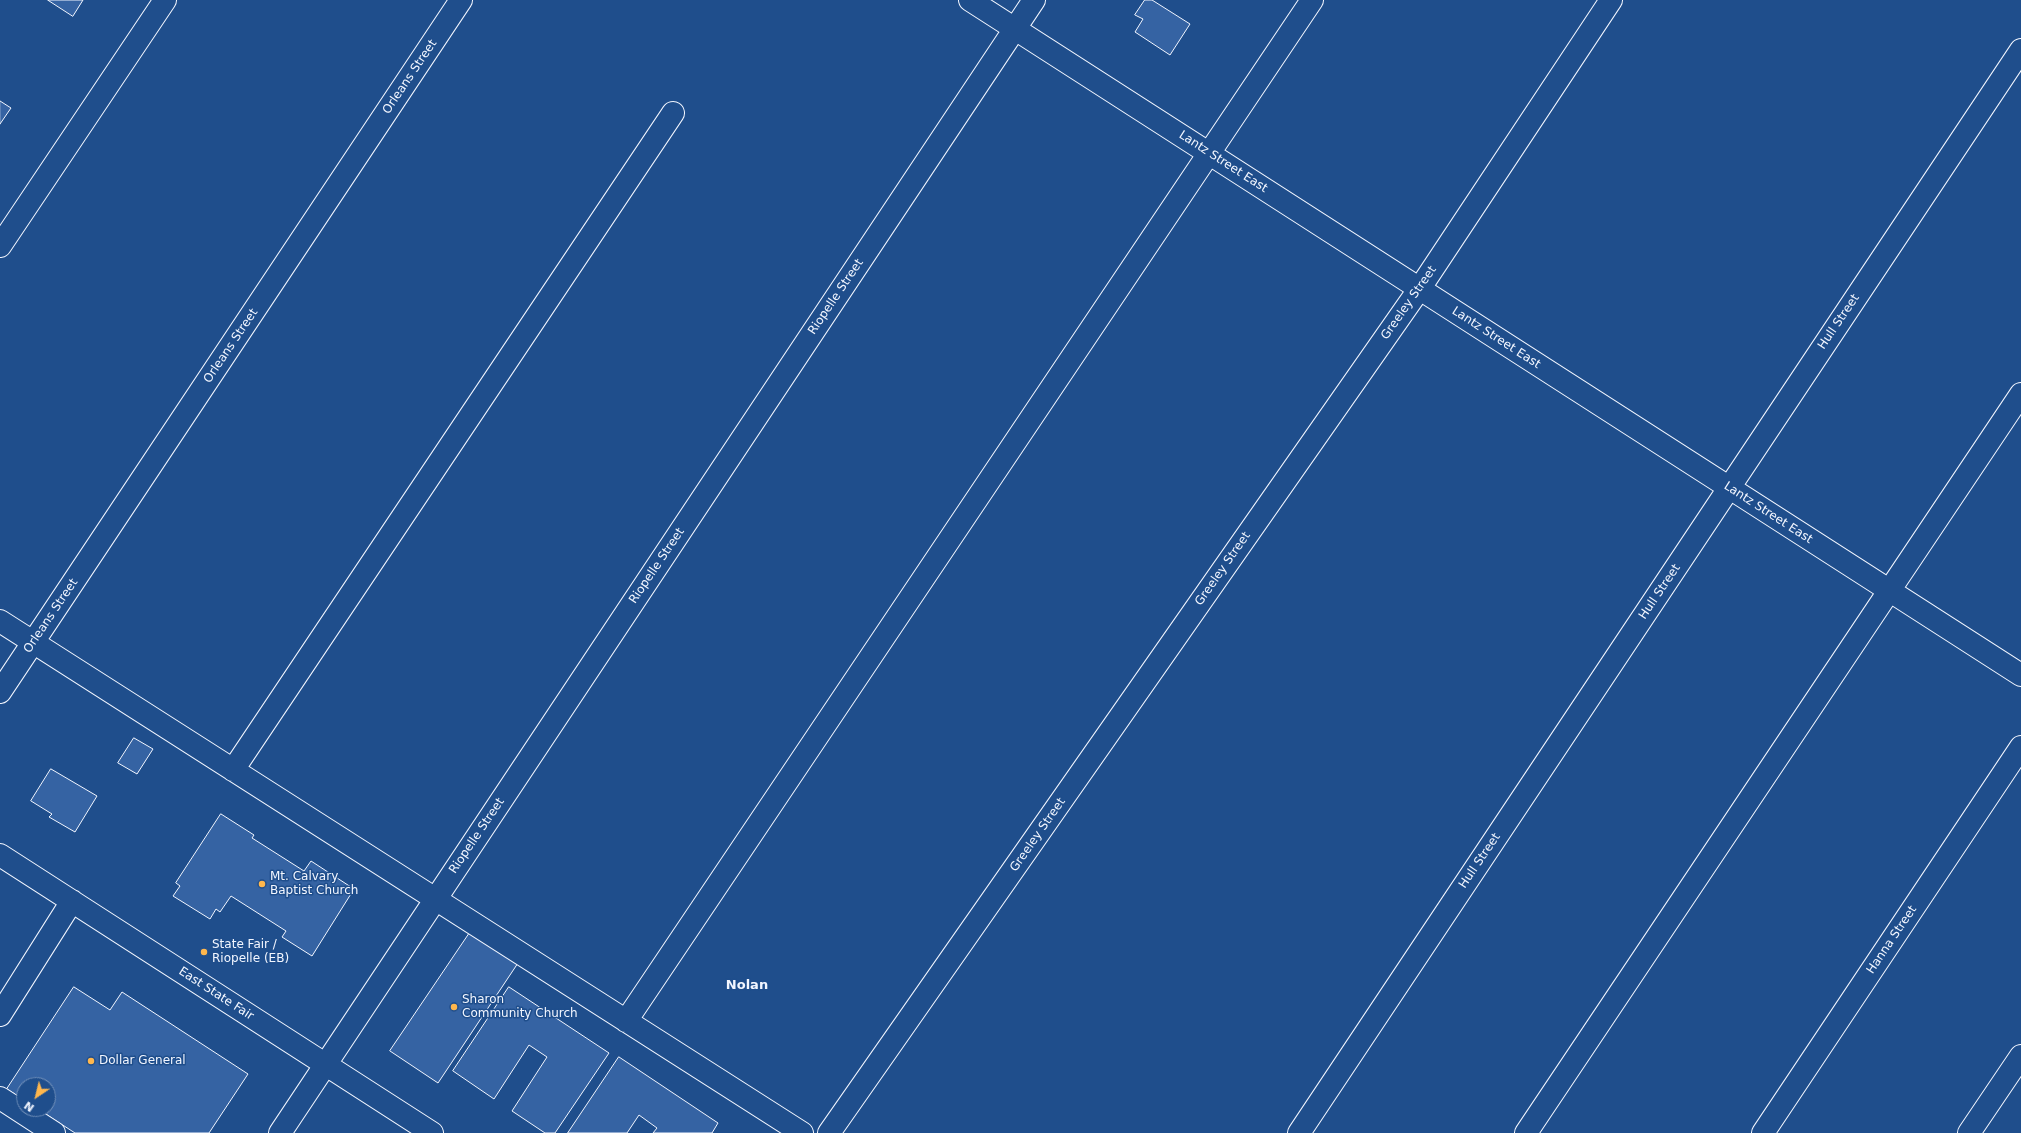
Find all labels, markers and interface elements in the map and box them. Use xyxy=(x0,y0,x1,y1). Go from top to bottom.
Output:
street label: Orleans Street xyxy=(380,37,440,117)
street label: Lantz Street East xyxy=(1176,128,1270,196)
street label: Riopelle Street xyxy=(805,256,867,338)
street label: Greeley Street xyxy=(1378,263,1440,343)
street label: Hull Street xyxy=(1815,292,1863,352)
street label: Lantz Street East xyxy=(1449,304,1543,372)
street label: Orleans Street xyxy=(201,306,261,386)
street label: Lantz Street East xyxy=(1721,479,1815,547)
street label: Riopelle Street xyxy=(626,525,688,607)
street label: Greeley Street xyxy=(1192,529,1254,609)
street label: Hull Street xyxy=(1636,562,1684,622)
street label: Orleans Street xyxy=(21,576,81,656)
street label: Riopelle Street xyxy=(446,795,508,877)
street label: Greeley Street xyxy=(1007,795,1069,875)
street label: Hull Street xyxy=(1456,831,1504,891)
place label: Mt. Calvary Baptist Church xyxy=(270,870,358,898)
marker: Mt. Calvary Baptist Church xyxy=(257,879,267,889)
street label: Hanna Street xyxy=(1864,903,1920,977)
place label: State Fair / Riopelle (EB) xyxy=(212,938,289,966)
marker: State Fair / Riopelle (EB) xyxy=(199,947,209,957)
street label: East State Fair xyxy=(176,964,256,1024)
district label: Nolan xyxy=(726,978,768,994)
place label: Sharon Community Church xyxy=(462,993,578,1021)
marker: Sharon Community Church xyxy=(449,1002,459,1012)
place label: Dollar General xyxy=(99,1054,186,1068)
marker: Dollar General xyxy=(86,1056,96,1066)
north arrow xyxy=(16,1077,56,1117)
text: N xyxy=(22,1098,37,1114)

